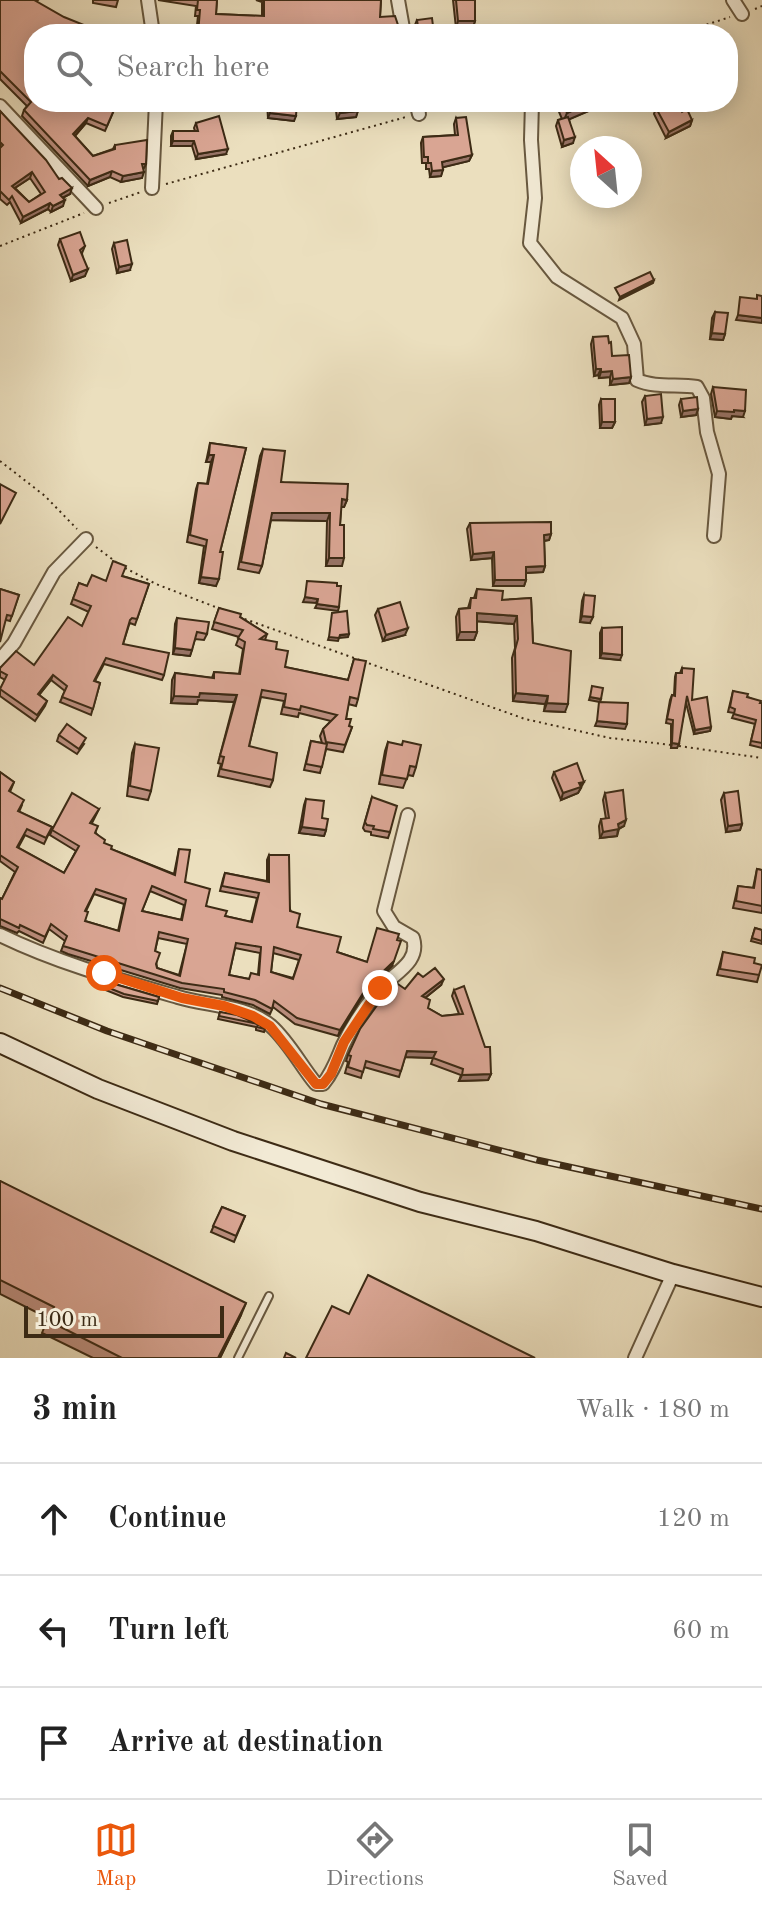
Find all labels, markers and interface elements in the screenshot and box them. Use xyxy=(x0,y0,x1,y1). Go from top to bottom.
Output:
search box xyxy=(24,24,738,112)
icon: search xyxy=(52,46,96,90)
text: Search here xyxy=(116,53,270,83)
north arrow xyxy=(570,136,642,208)
route start xyxy=(86,955,122,991)
route end xyxy=(362,970,398,1006)
scale bar xyxy=(24,1302,224,1338)
text: 100 m xyxy=(36,1309,98,1331)
text: 3 min xyxy=(32,1393,117,1427)
text: Walk · 180 m xyxy=(576,1397,730,1423)
icon: ahead xyxy=(32,1497,76,1541)
text: Continue xyxy=(108,1504,227,1534)
text: 120 m xyxy=(657,1506,730,1532)
icon: left xyxy=(32,1609,76,1653)
text: Turn left xyxy=(108,1616,229,1646)
text: 60 m xyxy=(672,1618,730,1644)
icon: arrive xyxy=(32,1721,76,1765)
text: Arrive at destination xyxy=(108,1728,383,1758)
tab: Map xyxy=(94,1818,138,1893)
tab: Directions xyxy=(326,1818,424,1893)
tab: Saved xyxy=(612,1818,668,1893)

